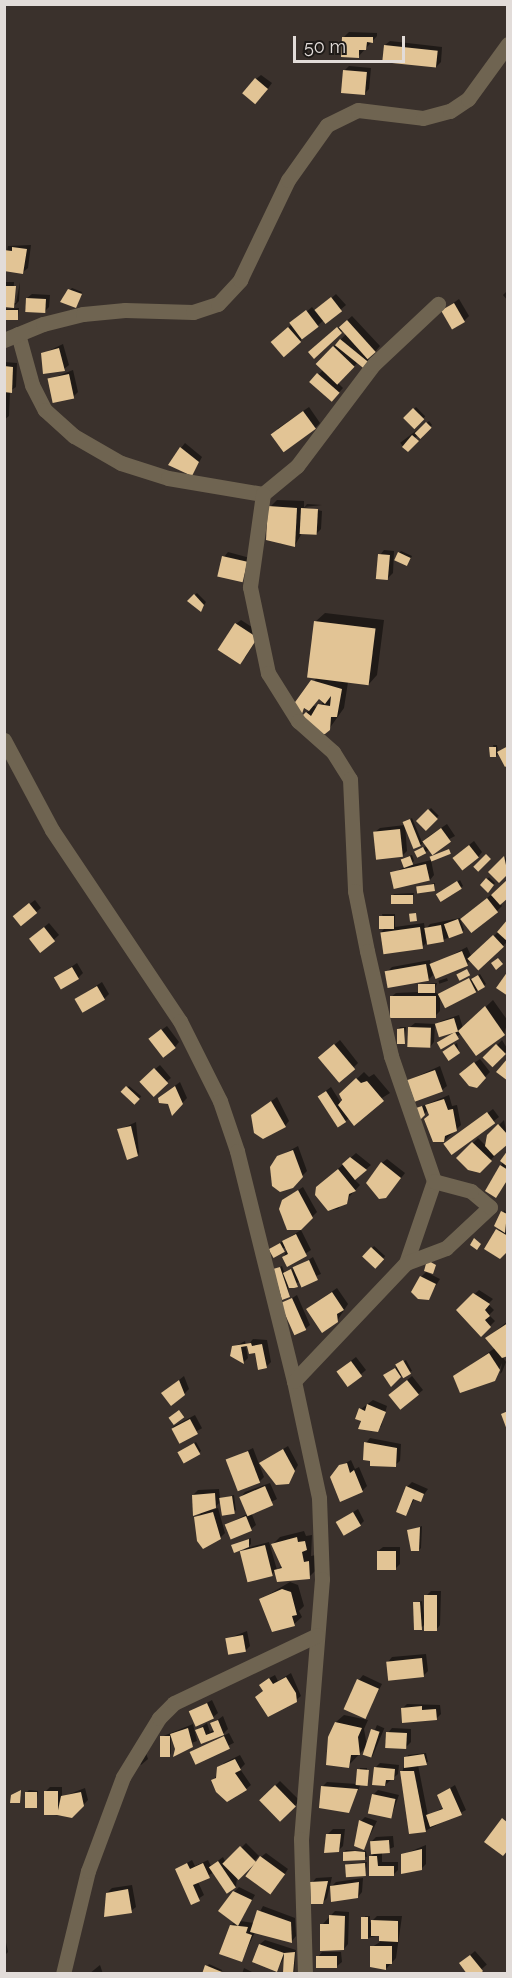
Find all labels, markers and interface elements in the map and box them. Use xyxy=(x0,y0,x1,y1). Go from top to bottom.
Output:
scale bar xyxy=(296,24,408,62)
text: 50 m xyxy=(304,36,346,57)

